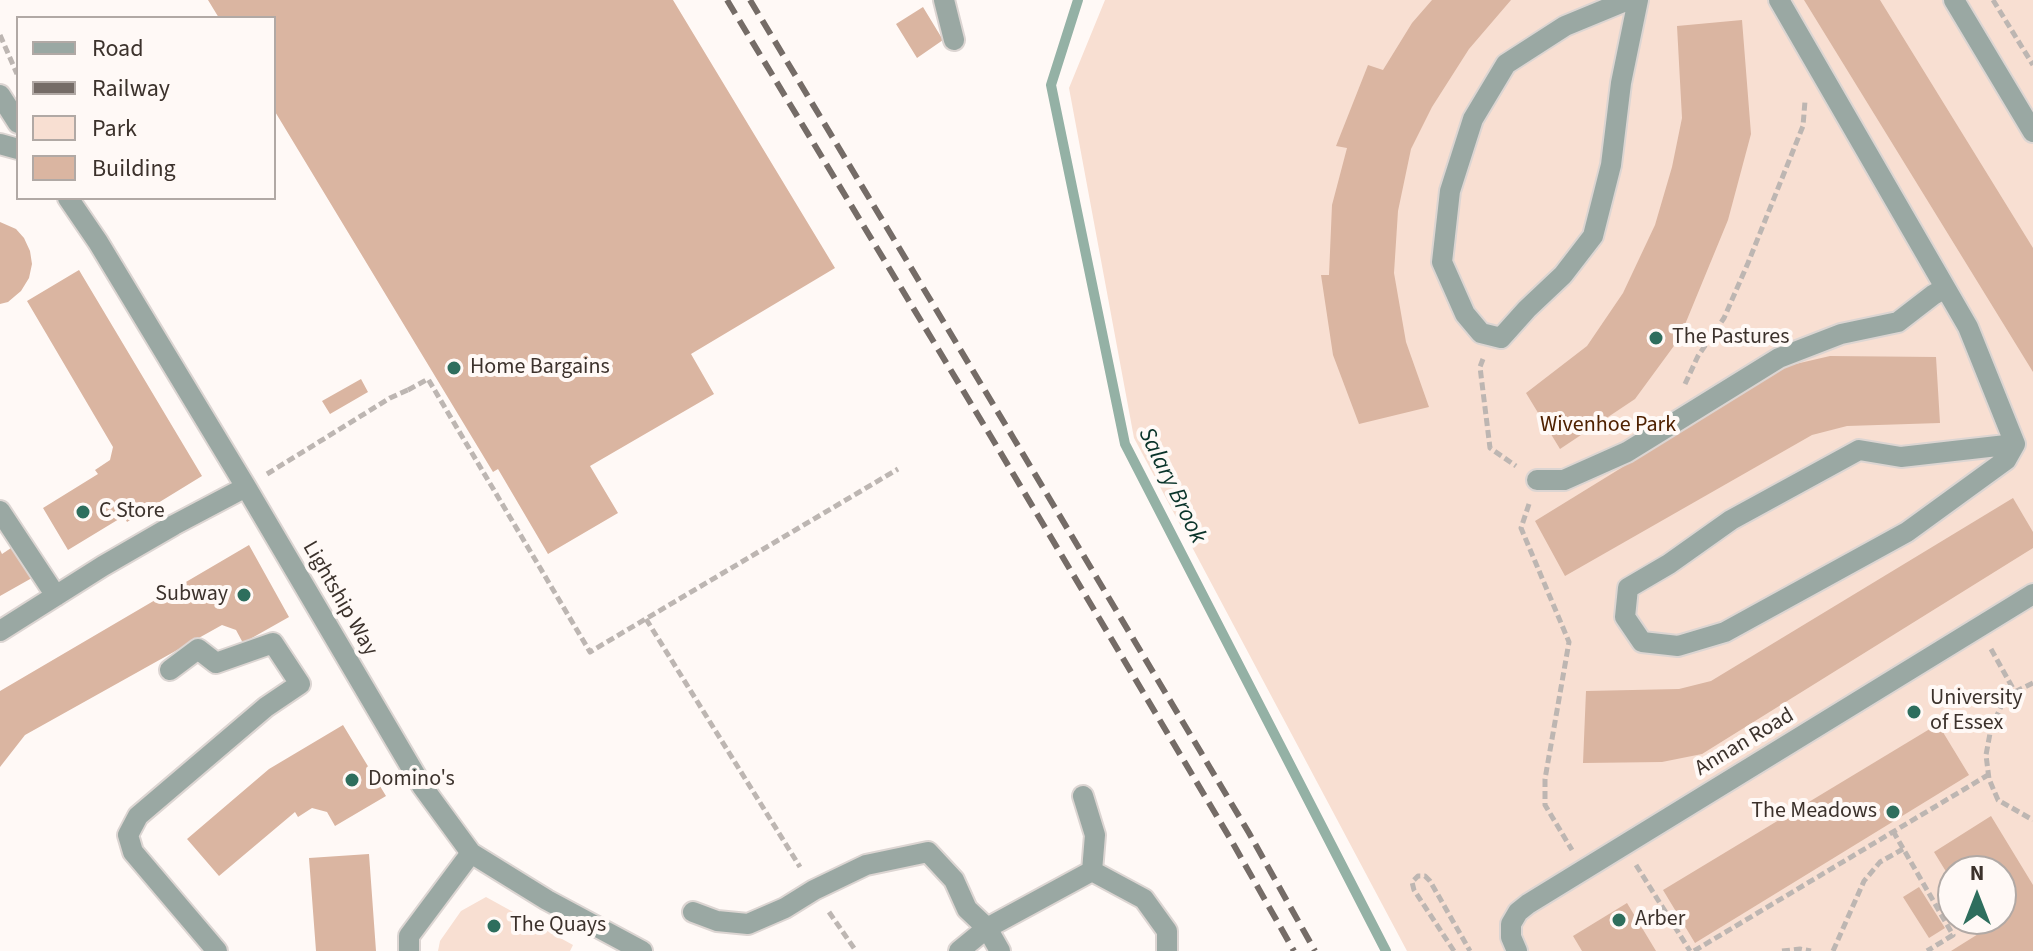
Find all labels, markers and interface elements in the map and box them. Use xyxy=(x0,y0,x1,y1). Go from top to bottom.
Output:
legend xyxy=(16,16,276,200)
text: Road xyxy=(92,31,144,66)
text: Railway xyxy=(92,71,170,106)
text: Park xyxy=(92,111,137,146)
text: Building xyxy=(92,151,176,186)
place label: The Pastures xyxy=(1672,325,1789,351)
marker: The Pastures xyxy=(1647,329,1665,347)
place label: Home Bargains xyxy=(470,355,610,381)
marker: Home Bargains xyxy=(445,359,463,377)
park label: Wivenhoe Park xyxy=(1540,413,1676,439)
water label: Salary Brook xyxy=(1131,423,1211,549)
place label: C Store xyxy=(99,499,165,525)
marker: C Store xyxy=(74,503,92,521)
street label: Lightship Way xyxy=(296,537,382,661)
place label: Subway xyxy=(155,582,228,608)
marker: Subway xyxy=(235,586,253,604)
place label: University of Essex xyxy=(1930,686,2023,738)
street label: Annan Road xyxy=(1691,703,1799,783)
marker: University of Essex xyxy=(1905,703,1923,721)
place label: Domino's xyxy=(368,767,455,793)
marker: Domino's xyxy=(343,771,361,789)
place label: The Meadows xyxy=(1751,799,1877,825)
marker: The Meadows xyxy=(1884,803,1902,821)
north arrow xyxy=(1937,855,2017,935)
text: N xyxy=(1970,857,1984,889)
place label: Arber xyxy=(1635,907,1685,933)
marker: Arber xyxy=(1610,911,1628,929)
place label: The Quays xyxy=(510,913,606,939)
marker: The Quays xyxy=(485,917,503,935)

